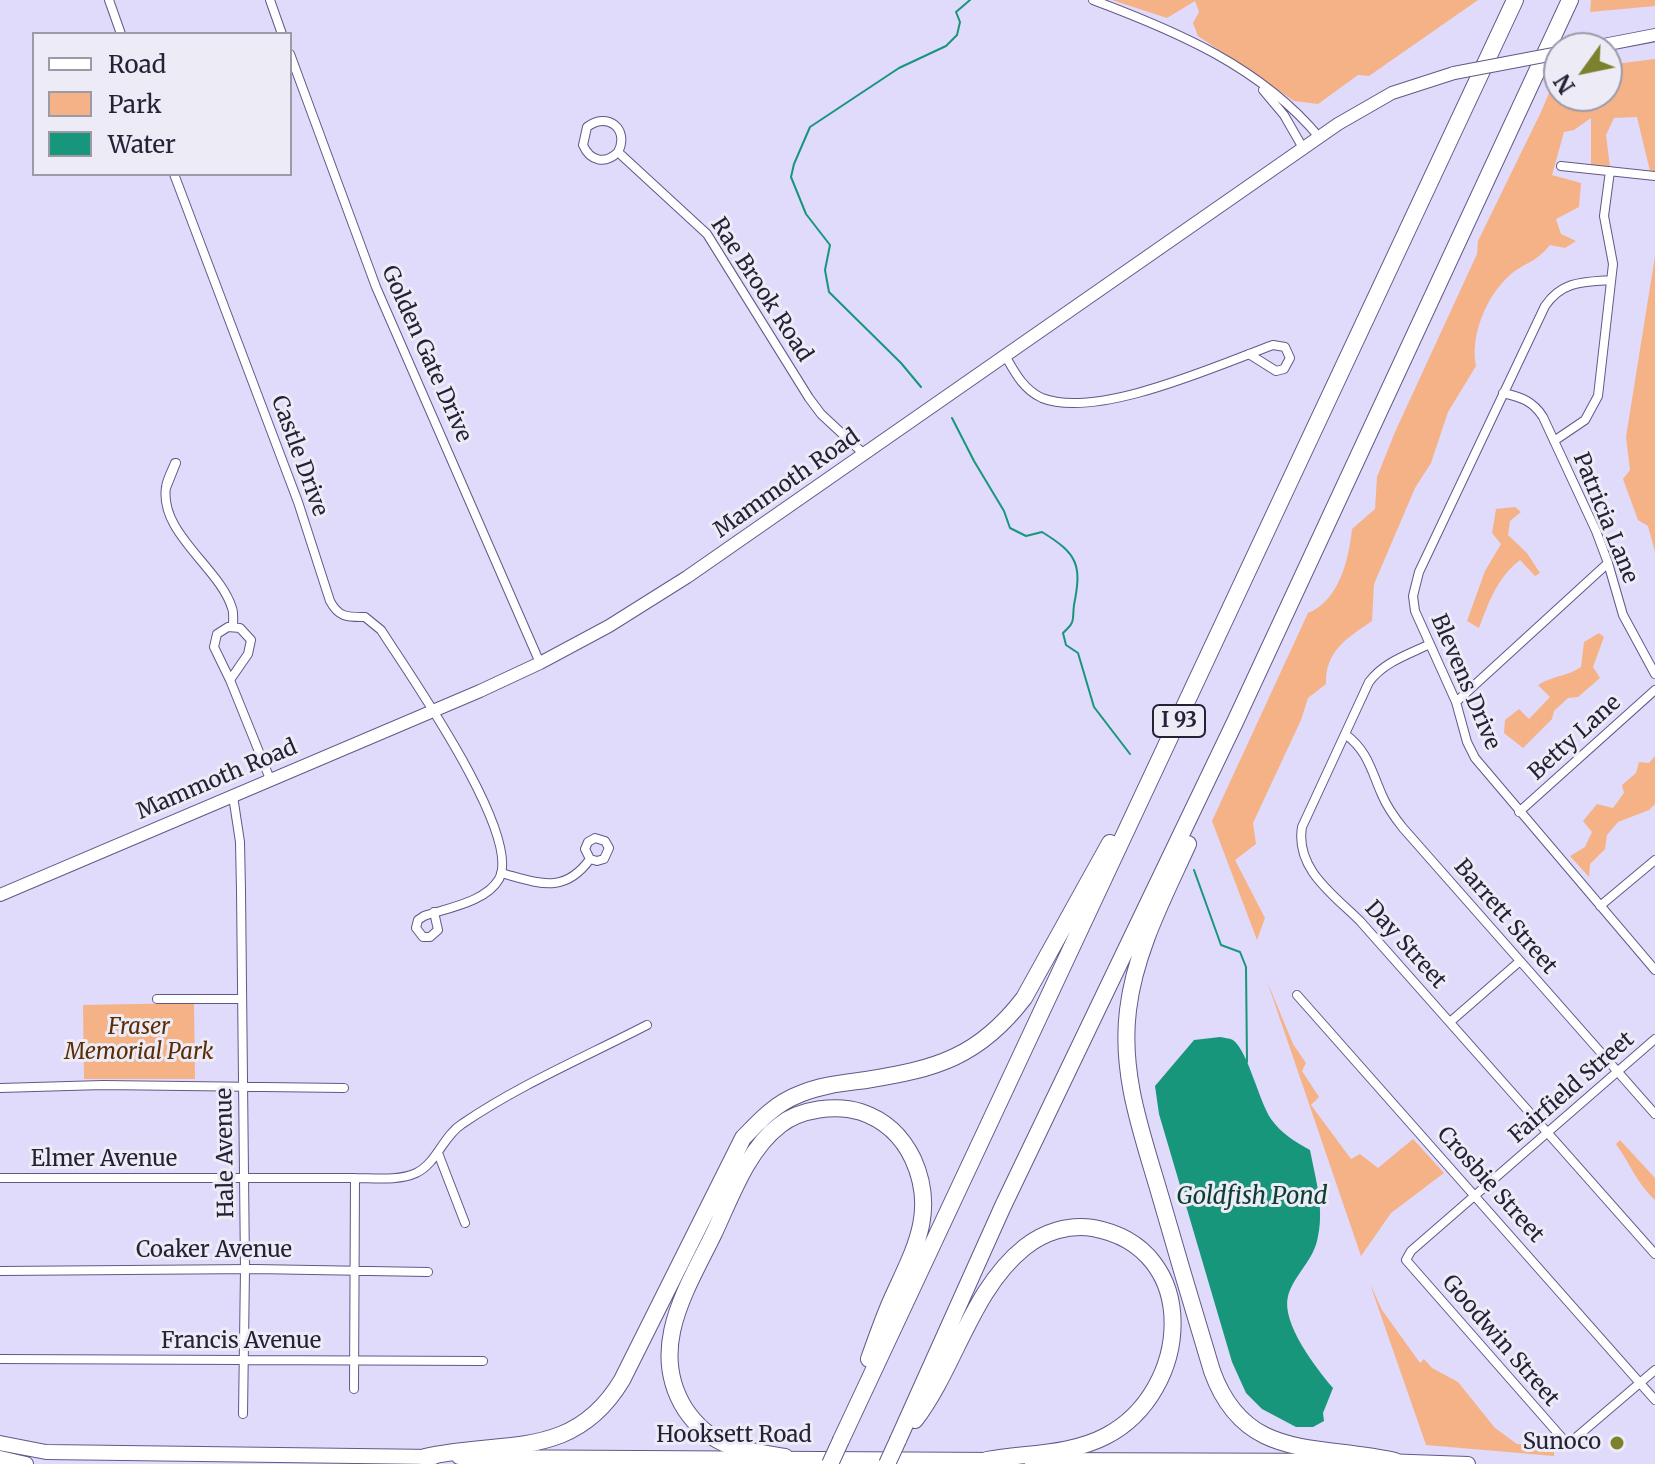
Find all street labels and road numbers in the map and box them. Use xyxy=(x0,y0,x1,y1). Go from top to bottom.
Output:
street label: Rae Brook Road xyxy=(705,213,817,367)
street label: Golden Gate Drive xyxy=(375,262,477,446)
street label: Castle Drive xyxy=(265,392,333,520)
street label: Mammoth Road xyxy=(709,424,865,544)
street label: Patricia Lane xyxy=(1567,449,1643,587)
street label: Blevens Drive xyxy=(1425,610,1505,754)
street label: Betty Lane xyxy=(1524,690,1626,786)
road number: I 93 xyxy=(1153,705,1205,737)
street label: Mammoth Road xyxy=(133,734,301,826)
street label: Barrett Street xyxy=(1448,854,1562,980)
street label: Day Street xyxy=(1359,896,1451,994)
street label: Fairfield Street xyxy=(1504,1027,1640,1149)
street label: Hale Avenue xyxy=(212,1088,240,1218)
street label: Crosbie Street xyxy=(1431,1122,1549,1248)
street label: Elmer Avenue xyxy=(31,1147,177,1173)
street label: Coaker Avenue xyxy=(136,1238,292,1264)
street label: Goodwin Street xyxy=(1436,1270,1564,1412)
street label: Francis Avenue xyxy=(161,1329,321,1355)
street label: Hooksett Road xyxy=(656,1423,812,1449)

